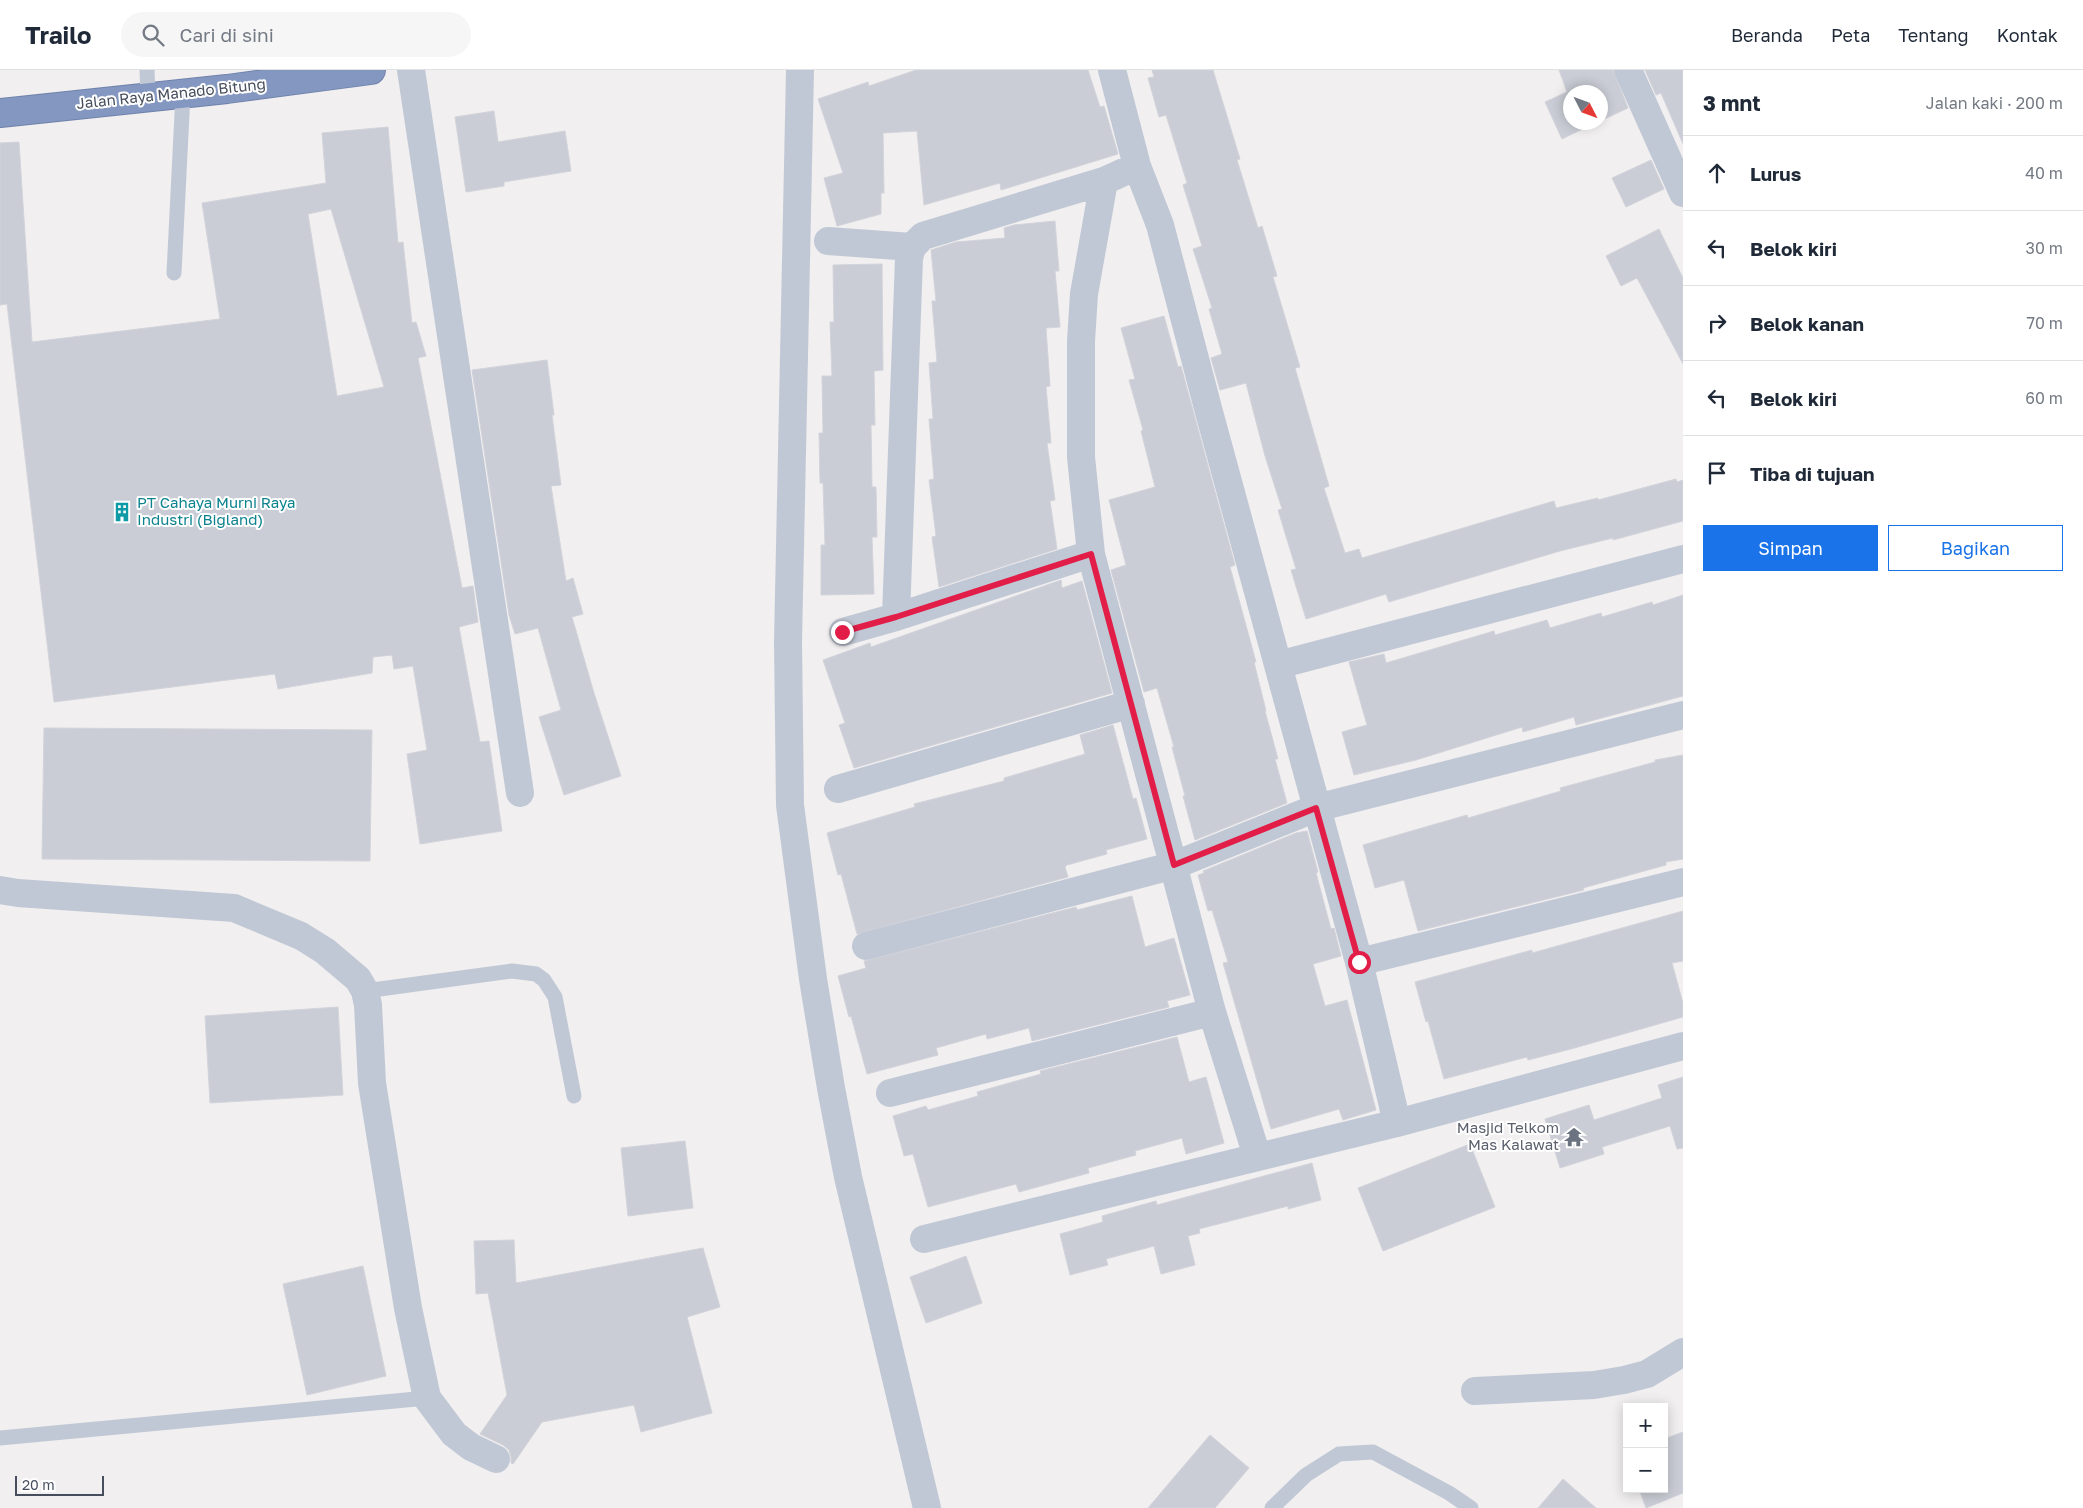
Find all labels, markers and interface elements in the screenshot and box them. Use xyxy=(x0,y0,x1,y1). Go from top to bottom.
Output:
search box xyxy=(121,12,471,57)
text: Trailo xyxy=(25,20,91,49)
icon: search xyxy=(139,21,167,49)
text: Cari di sini xyxy=(179,23,274,46)
text: Beranda xyxy=(1731,24,1803,46)
text: Peta xyxy=(1831,24,1870,46)
text: Tentang xyxy=(1898,24,1969,46)
text: Kontak xyxy=(1997,24,2058,46)
street label: Jalan Raya Manado Bitung xyxy=(75,74,266,112)
north arrow xyxy=(1563,85,1608,130)
text: 3 mnt xyxy=(1703,90,1761,116)
text: Jalan kaki · 200 m xyxy=(1926,93,2063,113)
icon: ahead xyxy=(1703,159,1731,187)
text: Lurus xyxy=(1750,162,1801,185)
text: 40 m xyxy=(2025,163,2063,183)
icon: left xyxy=(1703,234,1731,262)
text: Belok kiri xyxy=(1750,237,1837,260)
text: 30 m xyxy=(2026,238,2063,258)
icon: right xyxy=(1703,309,1731,337)
text: Belok kanan xyxy=(1750,312,1864,335)
text: 70 m xyxy=(2026,313,2063,333)
icon: left xyxy=(1703,384,1731,412)
text: Belok kiri xyxy=(1750,387,1837,410)
text: 60 m xyxy=(2025,388,2063,408)
icon: arrive xyxy=(1703,459,1731,487)
text: Tiba di tujuan xyxy=(1750,462,1875,485)
place label: PT Cahaya Murni Raya Industri (Bigland) xyxy=(137,493,295,528)
building icon: PT Cahaya Murni Raya Industri (Bigland) xyxy=(111,501,133,523)
button: Simpan xyxy=(1703,525,1878,571)
button: Bagikan xyxy=(1888,525,2063,571)
route end xyxy=(831,621,854,644)
route start xyxy=(1348,951,1371,974)
place label: Masjid Telkom Mas Kalawat xyxy=(1457,1118,1559,1153)
temple icon: Masjid Telkom Mas Kalawat xyxy=(1563,1126,1585,1148)
map controls xyxy=(1623,1403,1668,1493)
button: + xyxy=(1623,1403,1668,1448)
button: − xyxy=(1623,1448,1668,1493)
scale bar xyxy=(15,1473,104,1496)
text: 20 m xyxy=(22,1476,55,1493)

